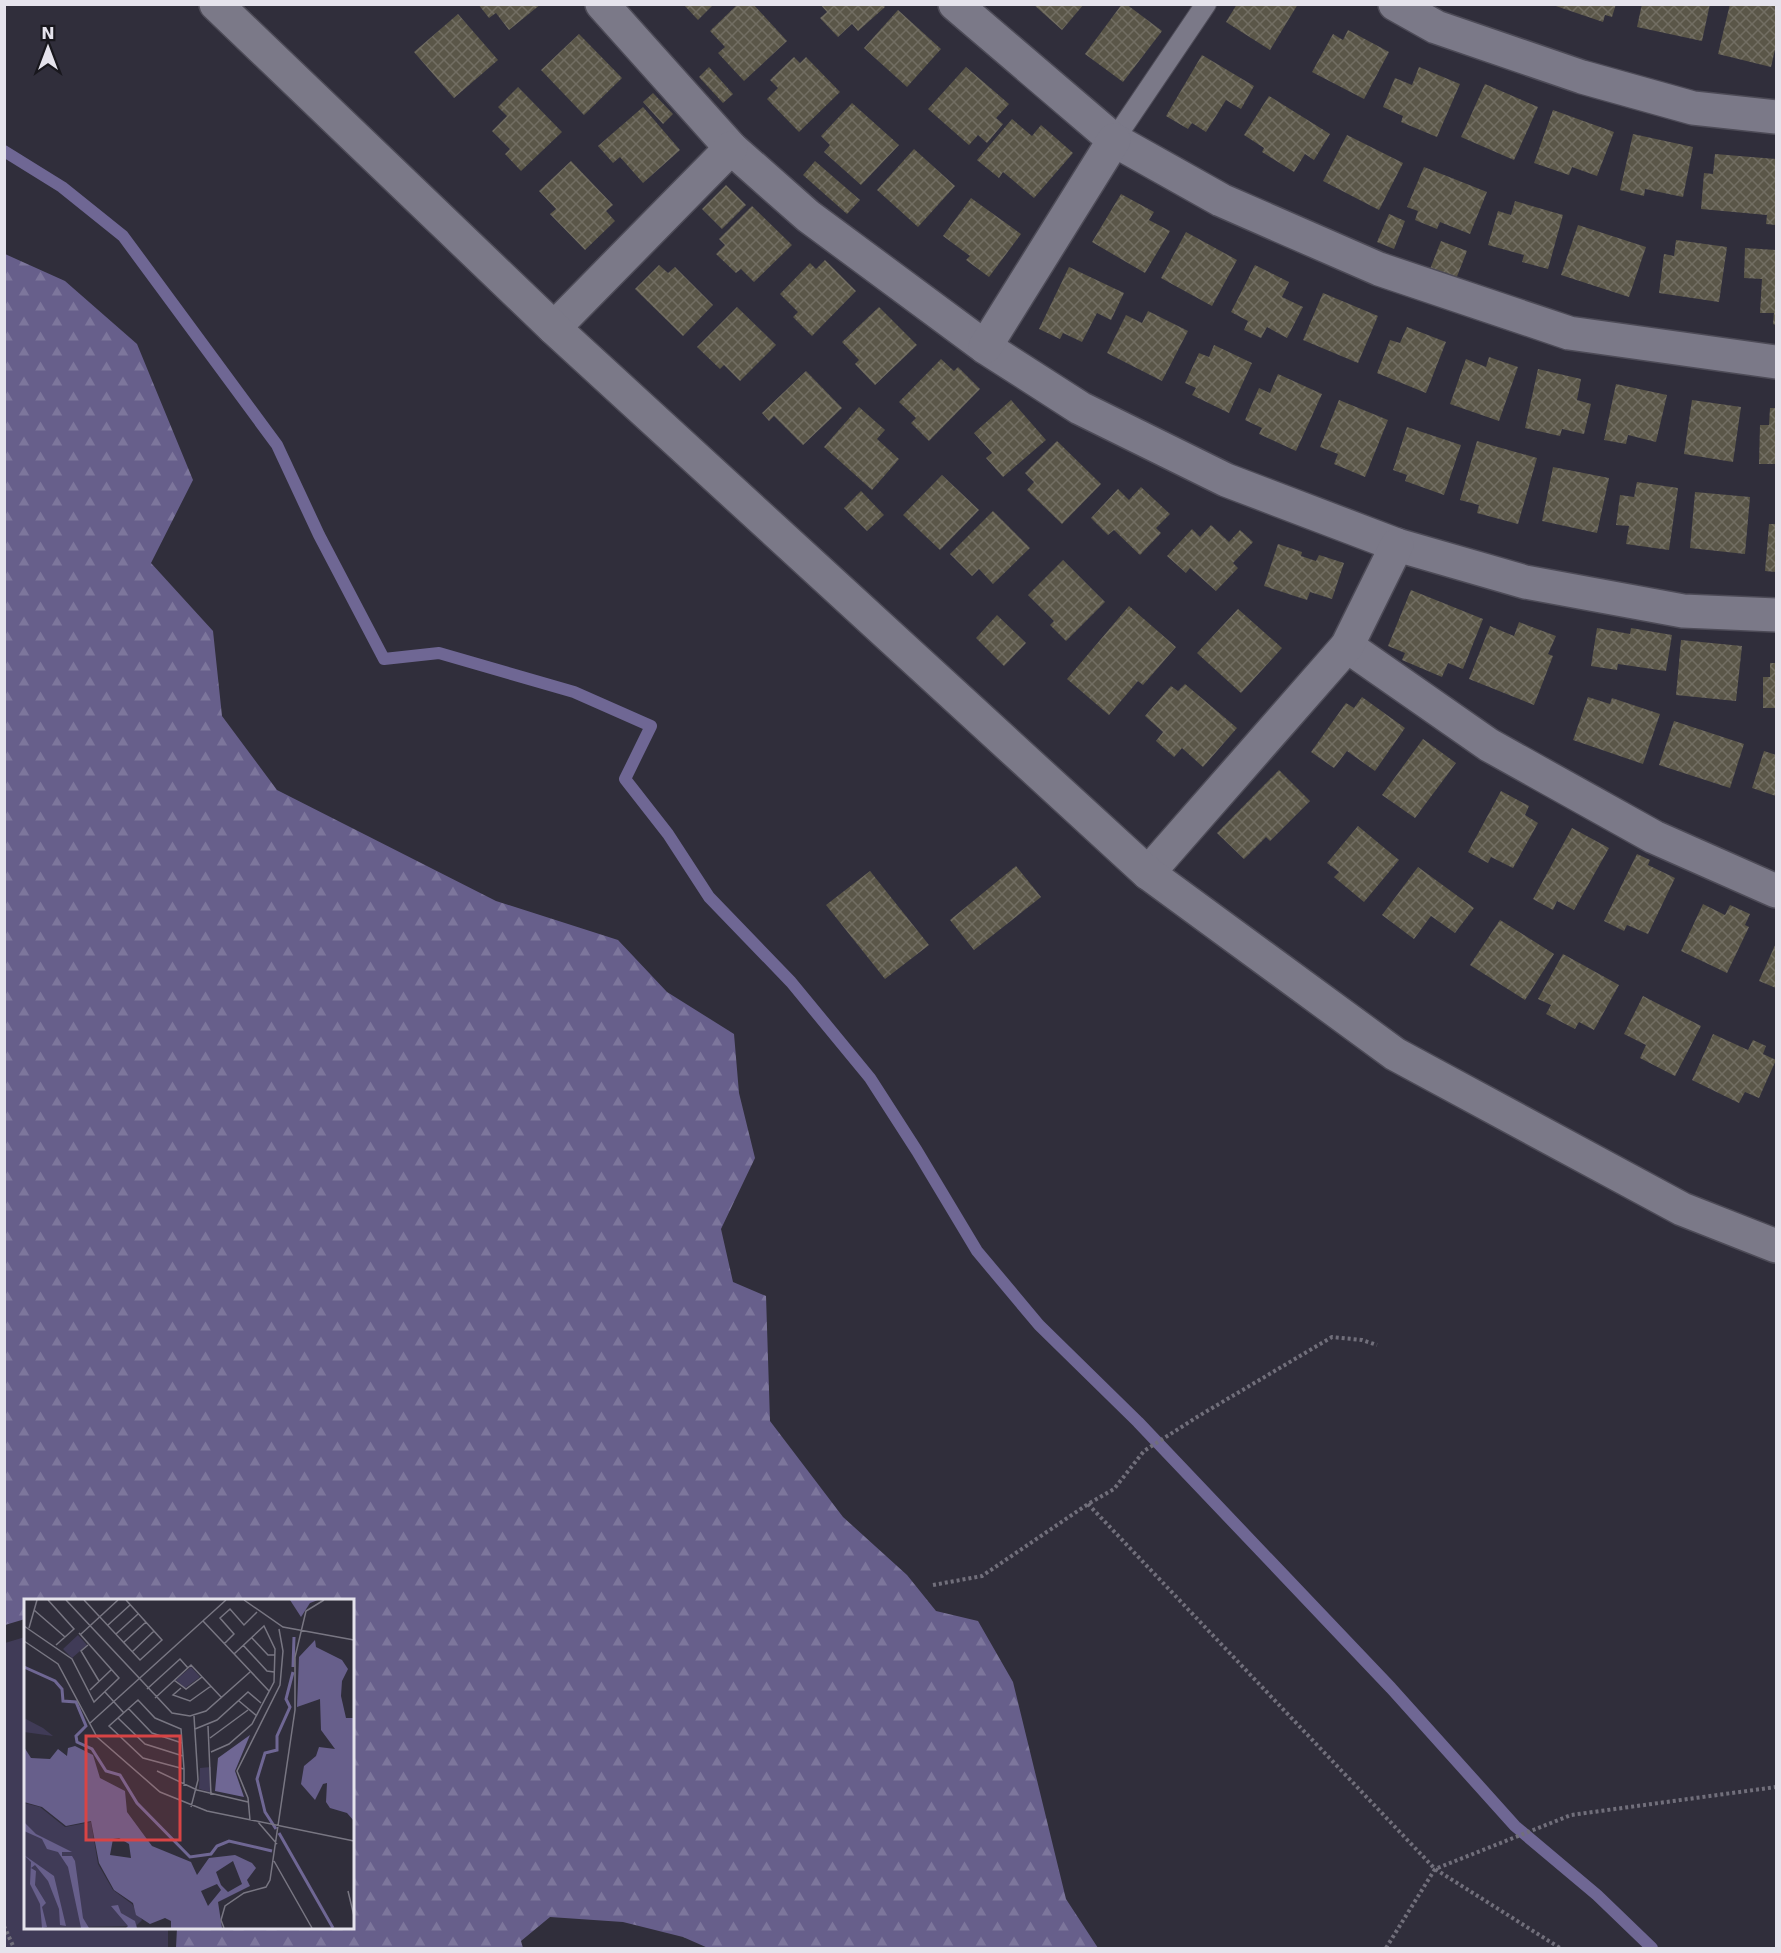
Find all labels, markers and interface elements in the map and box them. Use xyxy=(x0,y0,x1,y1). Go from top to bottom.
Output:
north arrow xyxy=(18,18,78,78)
text: N xyxy=(41,24,55,43)
inset map xyxy=(24,1599,354,1929)

